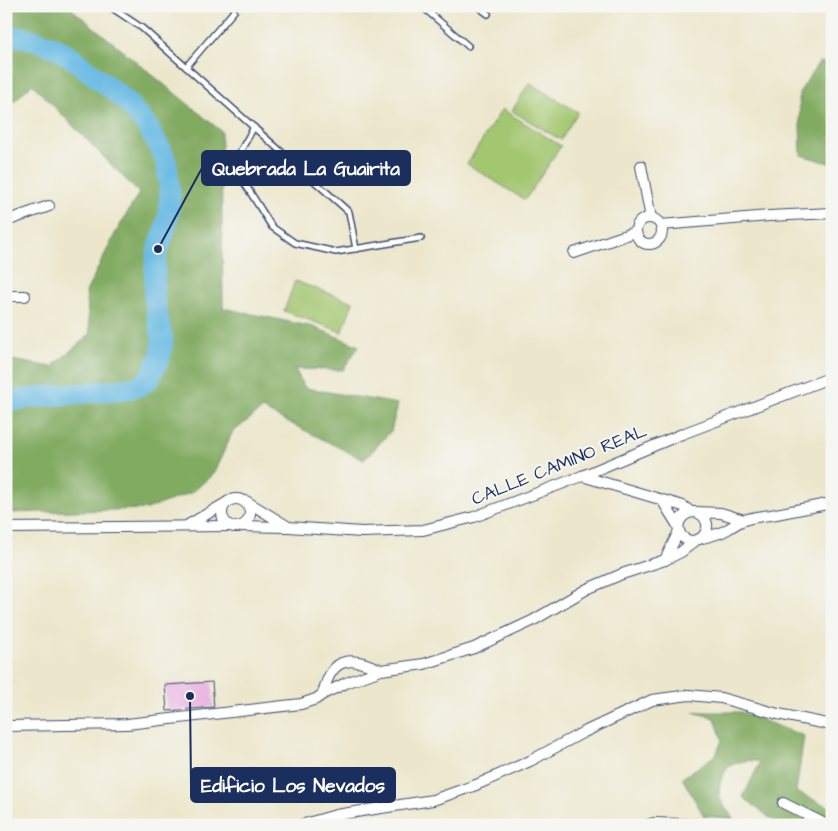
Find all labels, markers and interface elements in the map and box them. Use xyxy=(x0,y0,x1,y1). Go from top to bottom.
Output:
callout: Quebrada La Guairita xyxy=(202,151,410,185)
text: Quebrada La Guairita xyxy=(212,156,400,183)
street label: CALLE CAMINO REAL xyxy=(468,418,651,512)
callout: Edificio Los Nevados xyxy=(191,768,395,802)
text: Edificio Los Nevados xyxy=(201,773,385,800)

